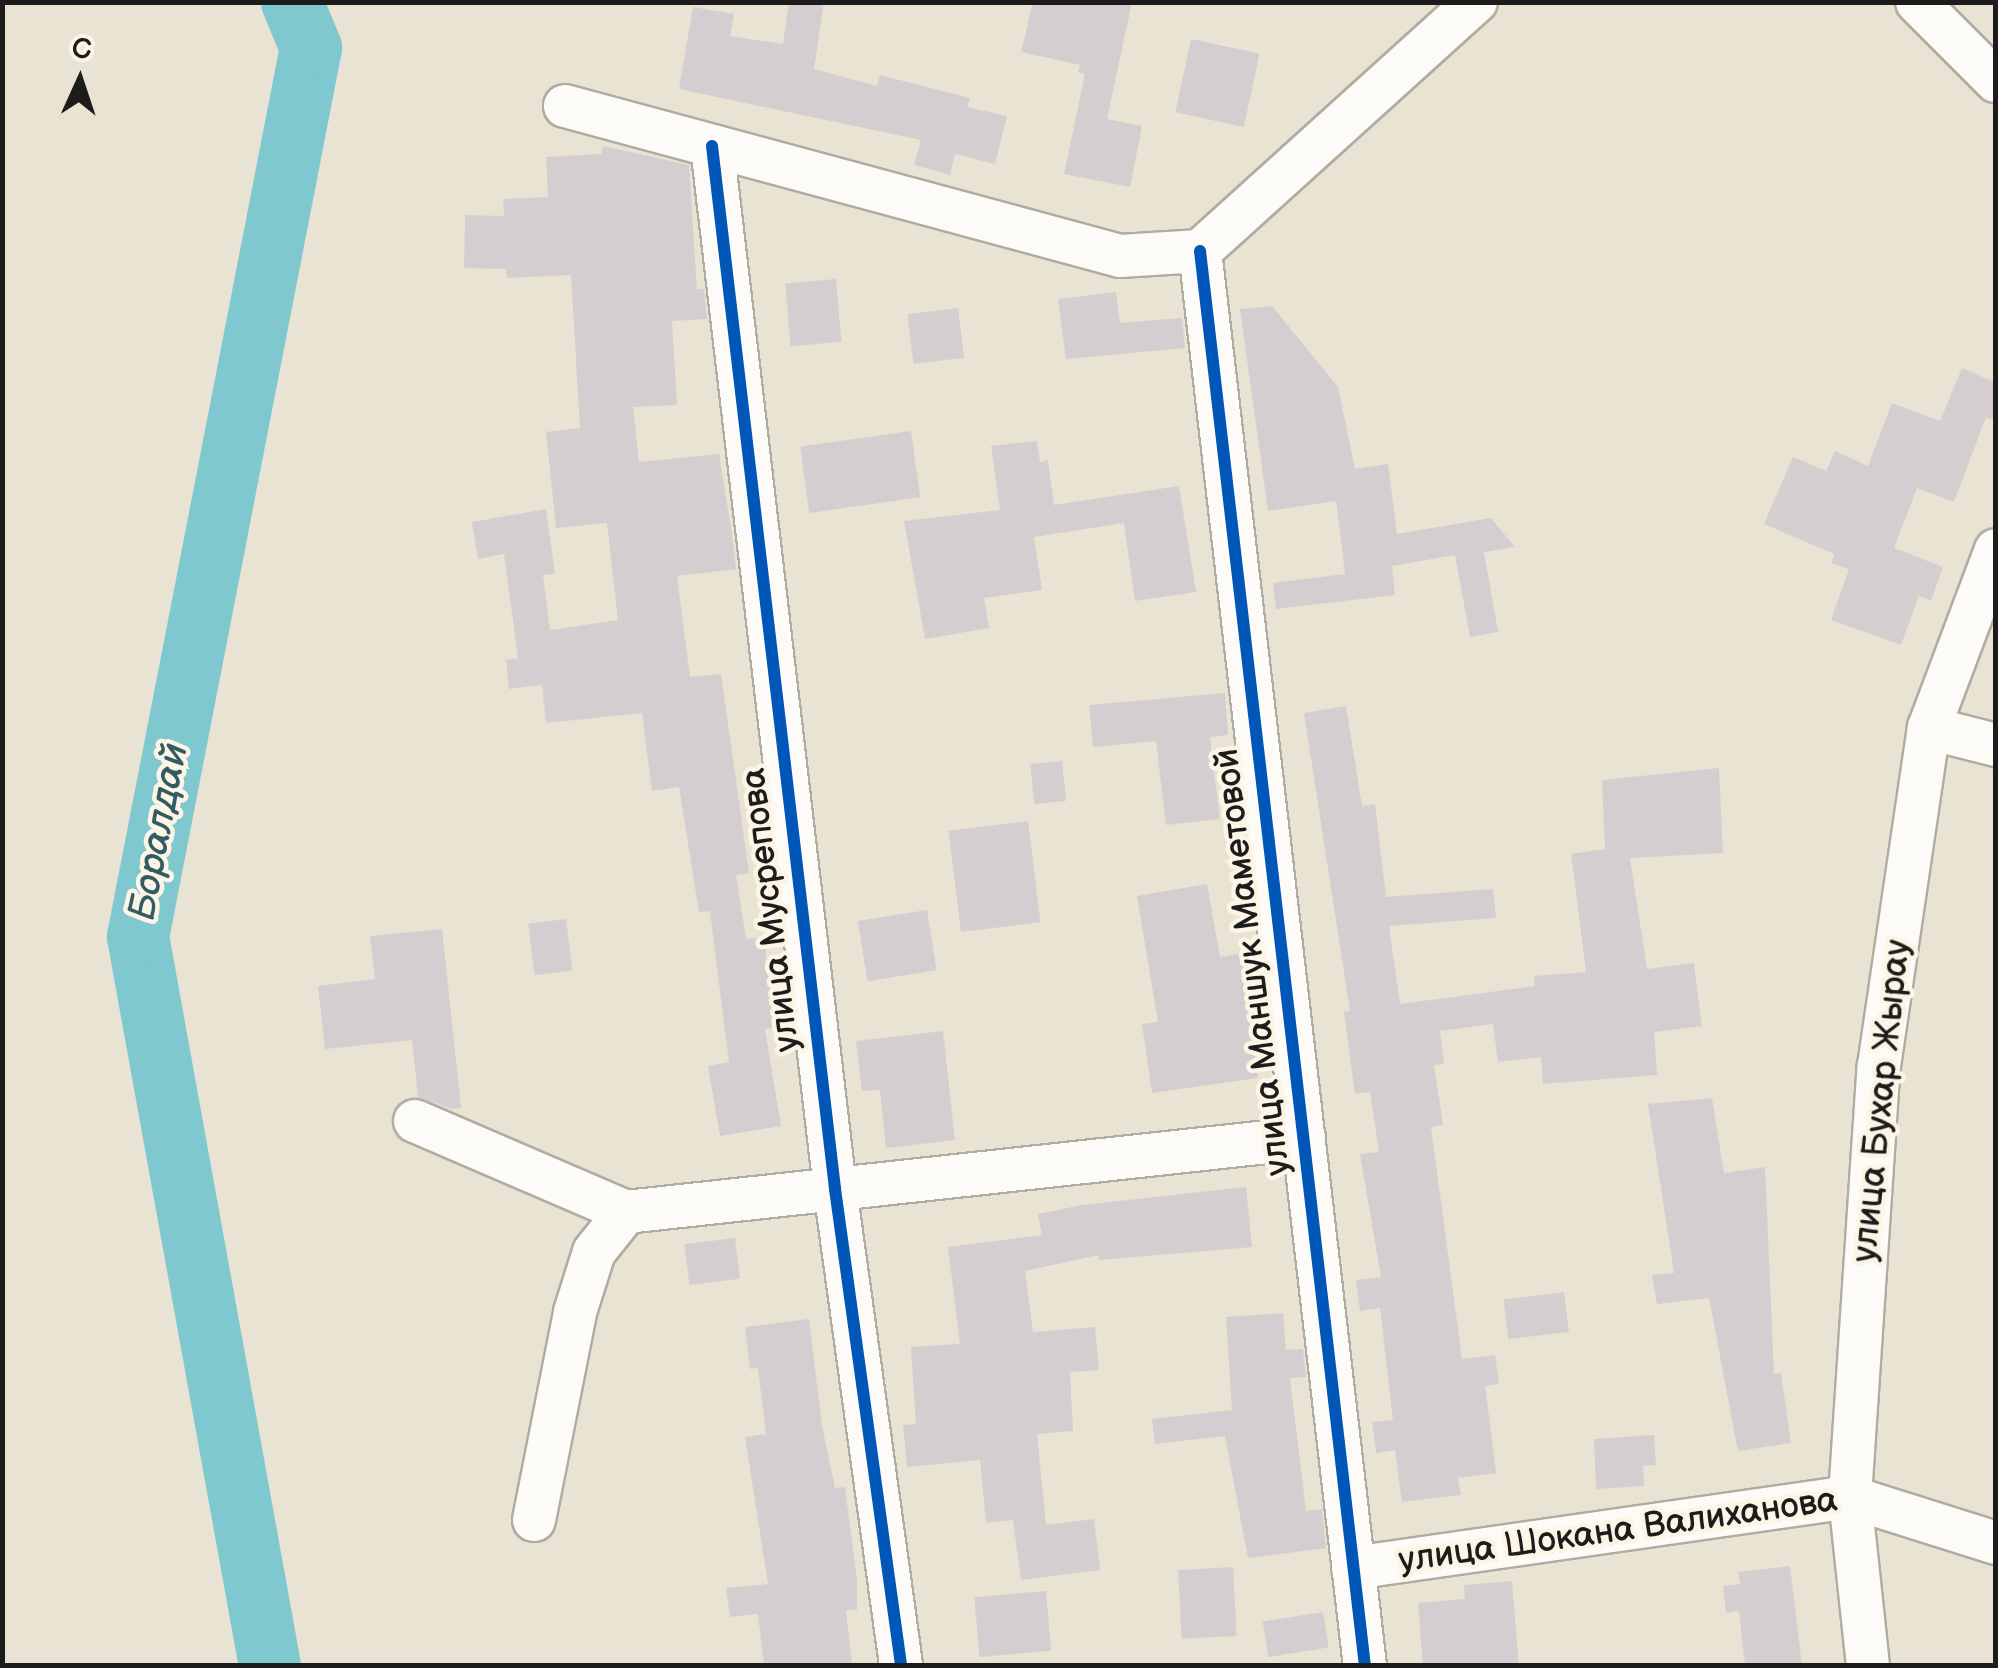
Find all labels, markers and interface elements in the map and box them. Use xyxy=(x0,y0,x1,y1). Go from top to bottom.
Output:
north arrow xyxy=(30,30,130,130)
text: С xyxy=(71,33,92,67)
water label: Боралдай xyxy=(120,740,198,924)
street label: улица Маншук Маметовой xyxy=(1206,746,1300,1178)
street label: улица Мусрепова xyxy=(733,766,809,1054)
street label: улица Бухар Жырау xyxy=(1844,937,1920,1265)
street label: улица Шокана Валиханова xyxy=(1396,1479,1840,1583)

